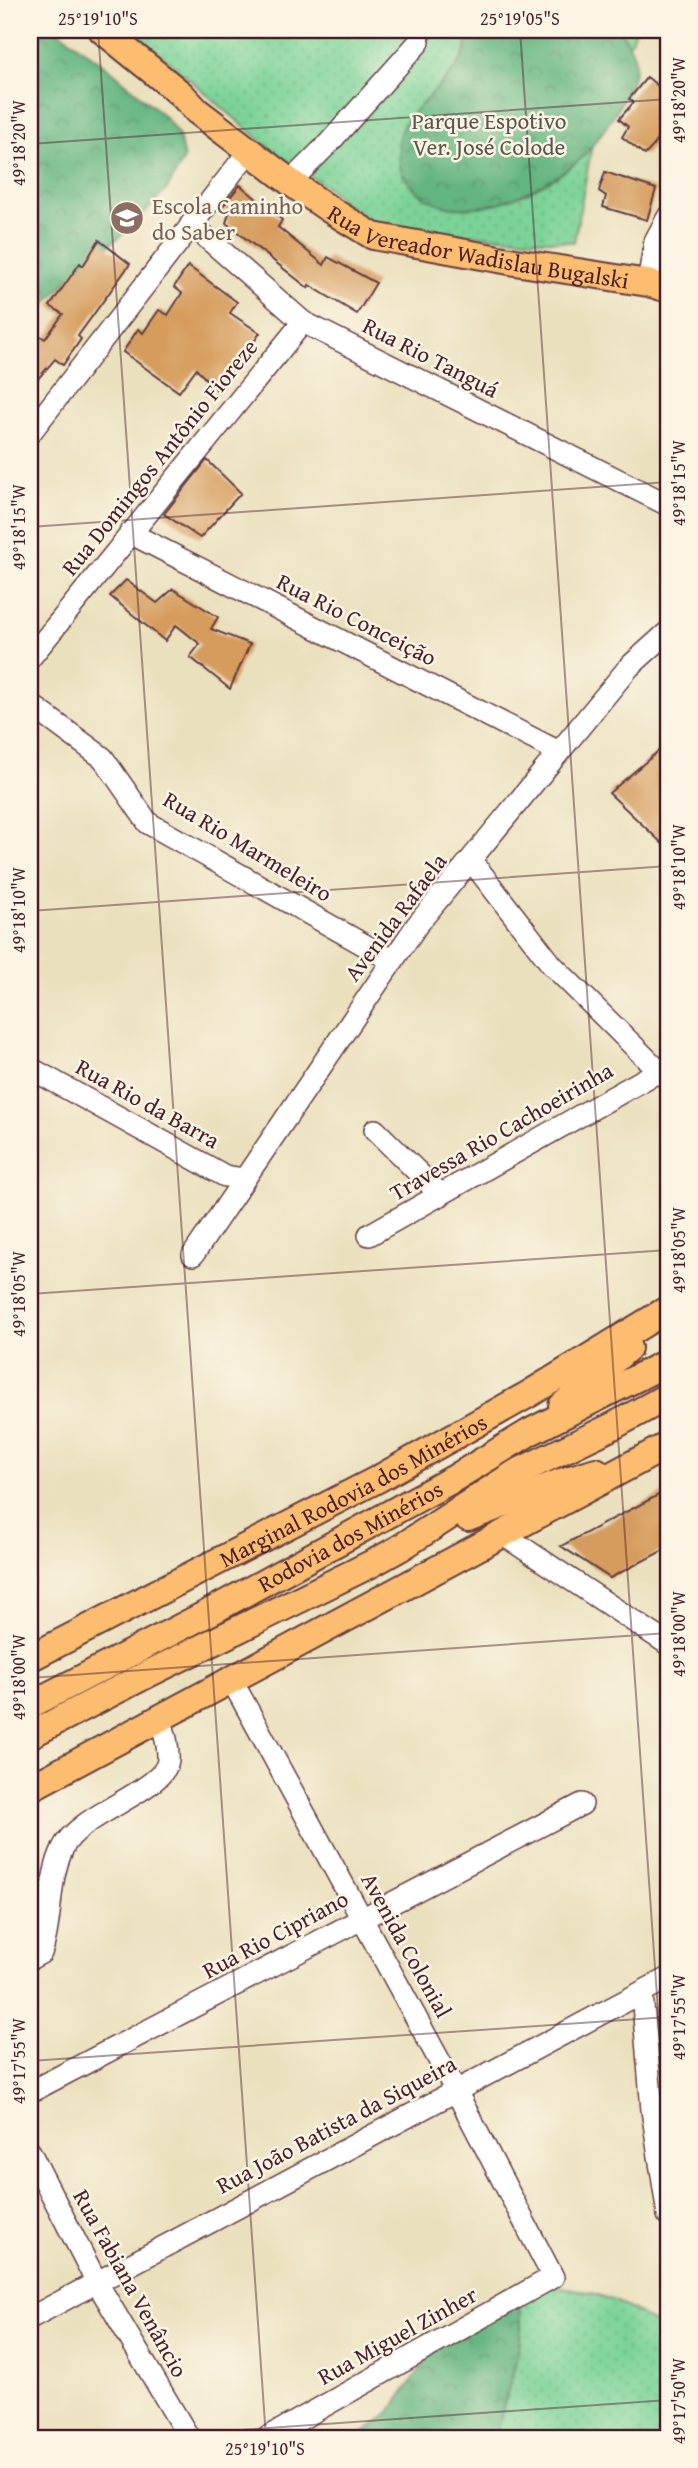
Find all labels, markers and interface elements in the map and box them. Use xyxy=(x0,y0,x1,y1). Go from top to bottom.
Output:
text: 25°19'10"S xyxy=(58,5,138,32)
text: 25°19'05"S xyxy=(480,5,560,32)
text: 49°18'20"W xyxy=(665,56,692,143)
text: 49°18'20"W xyxy=(5,99,32,186)
park label: Parque Espotivo Ver. José Colode xyxy=(412,104,567,163)
place label: Escola Caminho do Saber xyxy=(152,189,303,248)
street label: Rua Vereador Wadislau Bugalski xyxy=(322,196,631,296)
school or university icon: Escola Caminho do Saber xyxy=(108,199,146,237)
street label: Rua Rio Tanguá xyxy=(357,309,505,406)
street label: Rua Domingos Antônio Fioreze xyxy=(53,332,265,582)
text: 49°18'15"W xyxy=(665,439,692,526)
text: 49°18'15"W xyxy=(5,483,32,570)
street label: Rua Rio Conceição xyxy=(271,564,443,674)
street label: Rua Rio Marmeleiro xyxy=(157,783,339,909)
text: 49°18'10"W xyxy=(665,823,692,910)
street label: Avenida Rafaela xyxy=(336,846,454,988)
text: 49°18'10"W xyxy=(5,866,32,953)
street label: Rua Rio da Barra xyxy=(70,1050,226,1156)
street label: Travessa Rio Cachoeirinha xyxy=(383,1053,619,1208)
text: 49°18'05"W xyxy=(665,1206,692,1293)
text: 49°18'05"W xyxy=(5,1250,32,1337)
street label: Marginal Rodovia dos Minérios xyxy=(214,1406,490,1570)
street label: Rodovia dos Minérios xyxy=(252,1474,448,1596)
text: 49°18'00"W xyxy=(665,1590,692,1677)
text: 49°18'00"W xyxy=(5,1633,32,1720)
street label: Avenida Colonial xyxy=(353,1866,461,2024)
street label: Rua Rio Cipriano xyxy=(196,1882,354,1986)
text: 49°17'55"W xyxy=(665,1973,692,2060)
text: 49°17'55"W xyxy=(5,2017,32,2104)
street label: Rua João Batista da Siqueira xyxy=(210,2047,462,2201)
street label: Rua Fabiana Venâncio xyxy=(66,2183,196,2383)
street label: Rua Miguel Zinher xyxy=(311,2277,483,2393)
text: 49°17'50"W xyxy=(665,2357,692,2444)
text: 25°19'10"S xyxy=(225,2435,305,2462)

